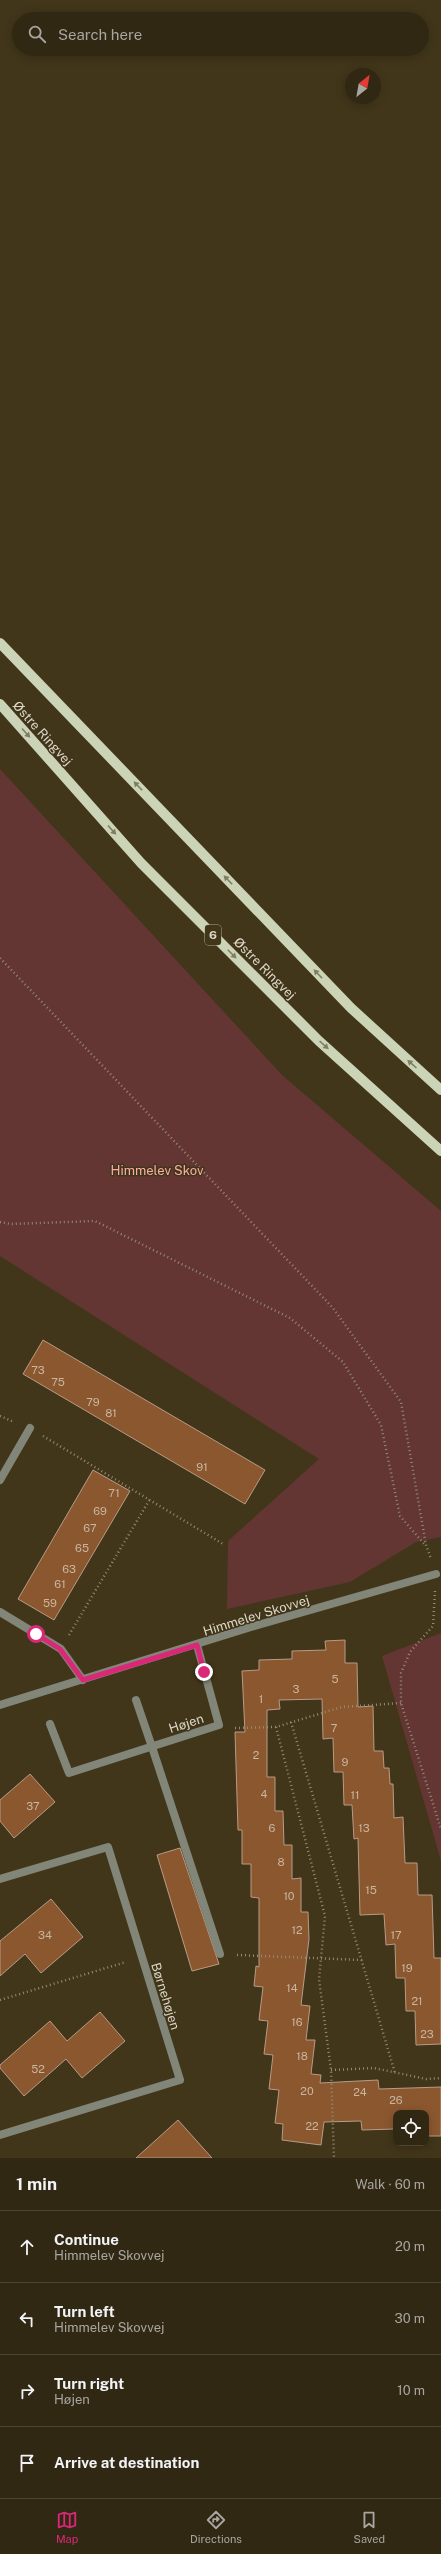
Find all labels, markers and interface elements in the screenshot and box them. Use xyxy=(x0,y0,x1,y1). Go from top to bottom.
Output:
search box xyxy=(12,12,429,56)
icon: search xyxy=(26,23,48,45)
text: Search here xyxy=(58,26,142,43)
north arrow xyxy=(345,68,381,104)
street label: Østre Ringvej xyxy=(10,698,75,769)
one-way arrow xyxy=(21,728,31,738)
one-way arrow xyxy=(134,782,143,791)
one-way arrow xyxy=(108,825,117,836)
one-way arrow xyxy=(223,875,233,885)
road number: 6 xyxy=(205,925,221,945)
street label: Østre Ringvej xyxy=(231,934,299,1002)
one-way arrow xyxy=(227,949,237,959)
one-way arrow xyxy=(314,969,323,979)
one-way arrow xyxy=(319,1041,329,1050)
one-way arrow xyxy=(407,1059,417,1069)
park label: Himmelev Skov xyxy=(110,1163,204,1178)
house number: 73 xyxy=(31,1364,45,1376)
house number: 75 xyxy=(51,1376,65,1388)
house number: 79 xyxy=(86,1396,100,1408)
house number: 81 xyxy=(105,1407,117,1419)
house number: 91 xyxy=(196,1461,208,1473)
house number: 71 xyxy=(108,1487,120,1499)
house number: 69 xyxy=(93,1505,107,1517)
house number: 67 xyxy=(83,1522,97,1534)
house number: 65 xyxy=(75,1542,89,1554)
house number: 63 xyxy=(62,1563,76,1575)
house number: 61 xyxy=(54,1578,66,1590)
street label: Himmelev Skovvej xyxy=(201,1592,311,1639)
house number: 59 xyxy=(43,1597,57,1609)
route start xyxy=(27,1625,45,1643)
route end xyxy=(195,1663,213,1681)
house number: 5 xyxy=(331,1673,339,1685)
house number: 3 xyxy=(293,1683,300,1695)
house number: 1 xyxy=(259,1693,263,1705)
street label: Højen xyxy=(167,1711,205,1736)
house number: 7 xyxy=(331,1722,338,1734)
house number: 2 xyxy=(253,1749,260,1761)
house number: 9 xyxy=(342,1756,349,1768)
house number: 4 xyxy=(261,1788,268,1800)
house number: 11 xyxy=(351,1789,359,1801)
house number: 37 xyxy=(26,1800,40,1812)
house number: 6 xyxy=(269,1822,276,1834)
house number: 13 xyxy=(358,1822,370,1834)
house number: 8 xyxy=(277,1856,285,1868)
house number: 15 xyxy=(365,1884,377,1896)
house number: 10 xyxy=(283,1890,295,1902)
house number: 12 xyxy=(291,1924,303,1936)
house number: 34 xyxy=(38,1929,52,1941)
house number: 17 xyxy=(390,1929,402,1941)
street label: Børnehøjen xyxy=(148,1961,183,2032)
house number: 19 xyxy=(401,1962,413,1974)
house number: 14 xyxy=(286,1982,298,1994)
house number: 21 xyxy=(411,1995,423,2007)
house number: 16 xyxy=(291,2016,303,2028)
house number: 23 xyxy=(420,2028,434,2040)
house number: 18 xyxy=(296,2050,308,2062)
house number: 52 xyxy=(31,2063,45,2075)
house number: 20 xyxy=(300,2085,314,2097)
house number: 24 xyxy=(353,2086,367,2098)
house number: 26 xyxy=(389,2094,403,2106)
map controls xyxy=(393,2110,429,2146)
button: locate xyxy=(393,2110,429,2146)
house number: 22 xyxy=(305,2120,319,2132)
text: 1 min xyxy=(16,2174,57,2194)
text: Walk · 60 m xyxy=(355,2177,425,2192)
text: Continue xyxy=(54,2231,119,2248)
icon: ahead xyxy=(16,2236,38,2258)
text: 20 m xyxy=(395,2239,425,2254)
text: Himmelev Skovvej xyxy=(54,2248,164,2263)
text: Turn left xyxy=(54,2303,115,2320)
icon: left xyxy=(16,2308,38,2330)
text: 30 m xyxy=(395,2311,425,2326)
text: Himmelev Skovvej xyxy=(54,2320,164,2335)
text: Turn right xyxy=(54,2375,124,2392)
icon: right xyxy=(16,2380,38,2402)
text: 10 m xyxy=(397,2383,425,2398)
text: Højen xyxy=(54,2392,90,2407)
icon: arrive xyxy=(16,2452,38,2474)
text: Arrive at destination xyxy=(54,2454,199,2471)
tab: Map xyxy=(56,2509,78,2545)
tab: Directions xyxy=(190,2509,242,2545)
tab: Saved xyxy=(354,2509,385,2545)

